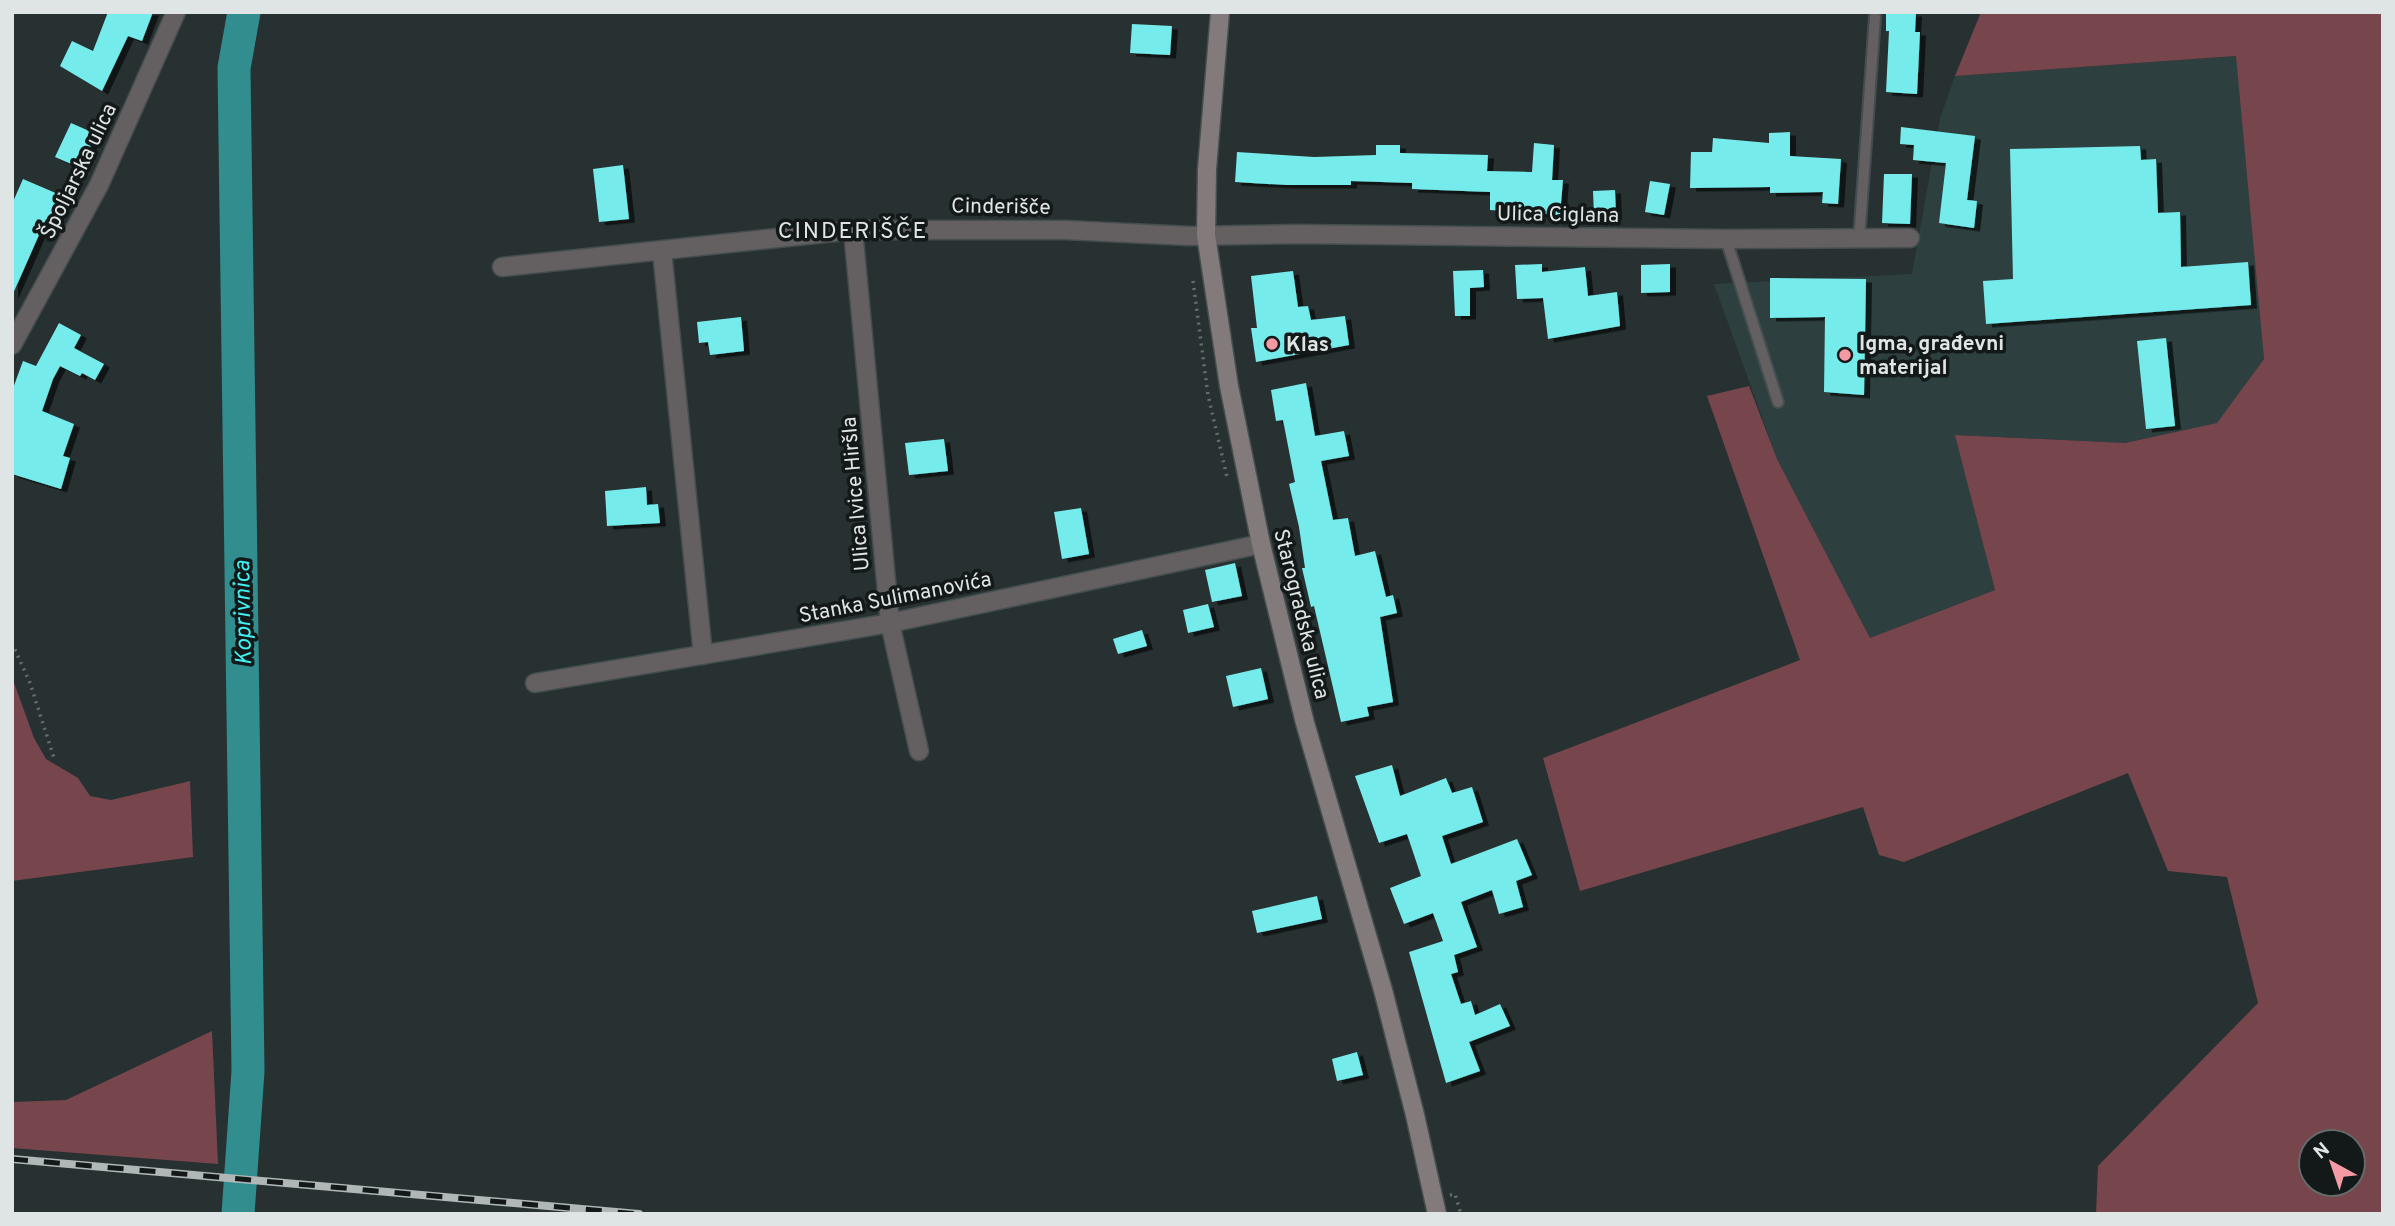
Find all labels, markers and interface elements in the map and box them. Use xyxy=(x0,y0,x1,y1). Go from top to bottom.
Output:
street label: Špoljarska ulica xyxy=(34,99,124,244)
street label: Cinderišče xyxy=(951,193,1051,222)
street label: Ulica Ciglana xyxy=(1497,201,1619,230)
district label: CINDERIŠČE xyxy=(778,216,928,247)
place label: Igma, građevni materijal xyxy=(1859,331,2004,382)
place label: Klas xyxy=(1286,332,1329,359)
marker: Klas xyxy=(1264,336,1280,352)
marker: Igma, građevni materijal xyxy=(1837,347,1853,363)
street label: Ulica Ivice Hiršla xyxy=(836,416,877,572)
street label: Starogradska ulica xyxy=(1266,526,1335,702)
water label: Koprivnica xyxy=(229,560,260,666)
street label: Stanka Sulimanovića xyxy=(797,567,994,630)
north arrow xyxy=(2297,1128,2367,1198)
text: N xyxy=(2309,1138,2335,1165)

